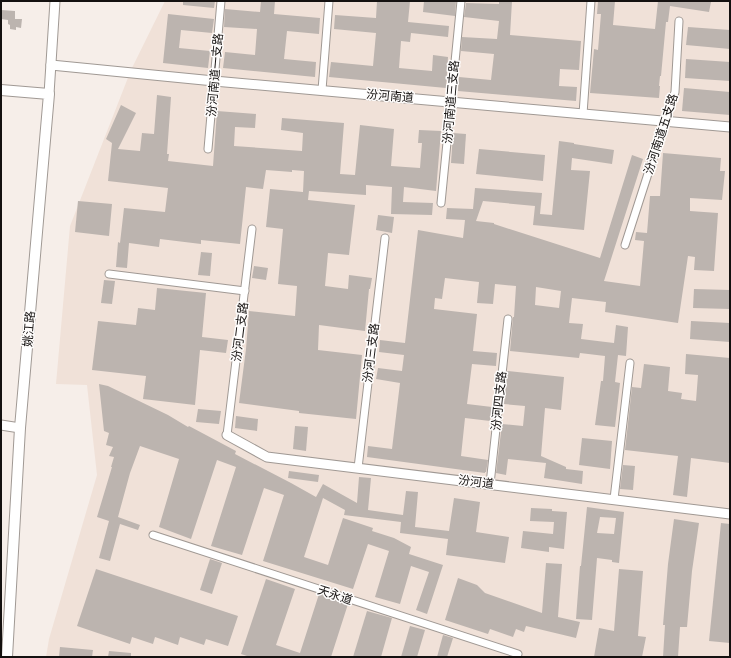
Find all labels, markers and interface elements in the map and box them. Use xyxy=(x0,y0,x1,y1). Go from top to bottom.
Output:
street label: 汾河南道一支路 xyxy=(204,33,226,117)
street label: 汾河南道三支路 xyxy=(440,60,462,144)
street label: 汾河南道 xyxy=(365,87,415,105)
street label: 汾河南道五支路 xyxy=(641,92,681,176)
street label: 汾河二支路 xyxy=(229,301,251,363)
street label: 姚江路 xyxy=(20,310,38,348)
street label: 汾河三支路 xyxy=(360,322,382,384)
street label: 汾河四支路 xyxy=(489,370,509,432)
street label: 汾河道 xyxy=(457,473,495,491)
street label: 天永道 xyxy=(316,583,354,607)

